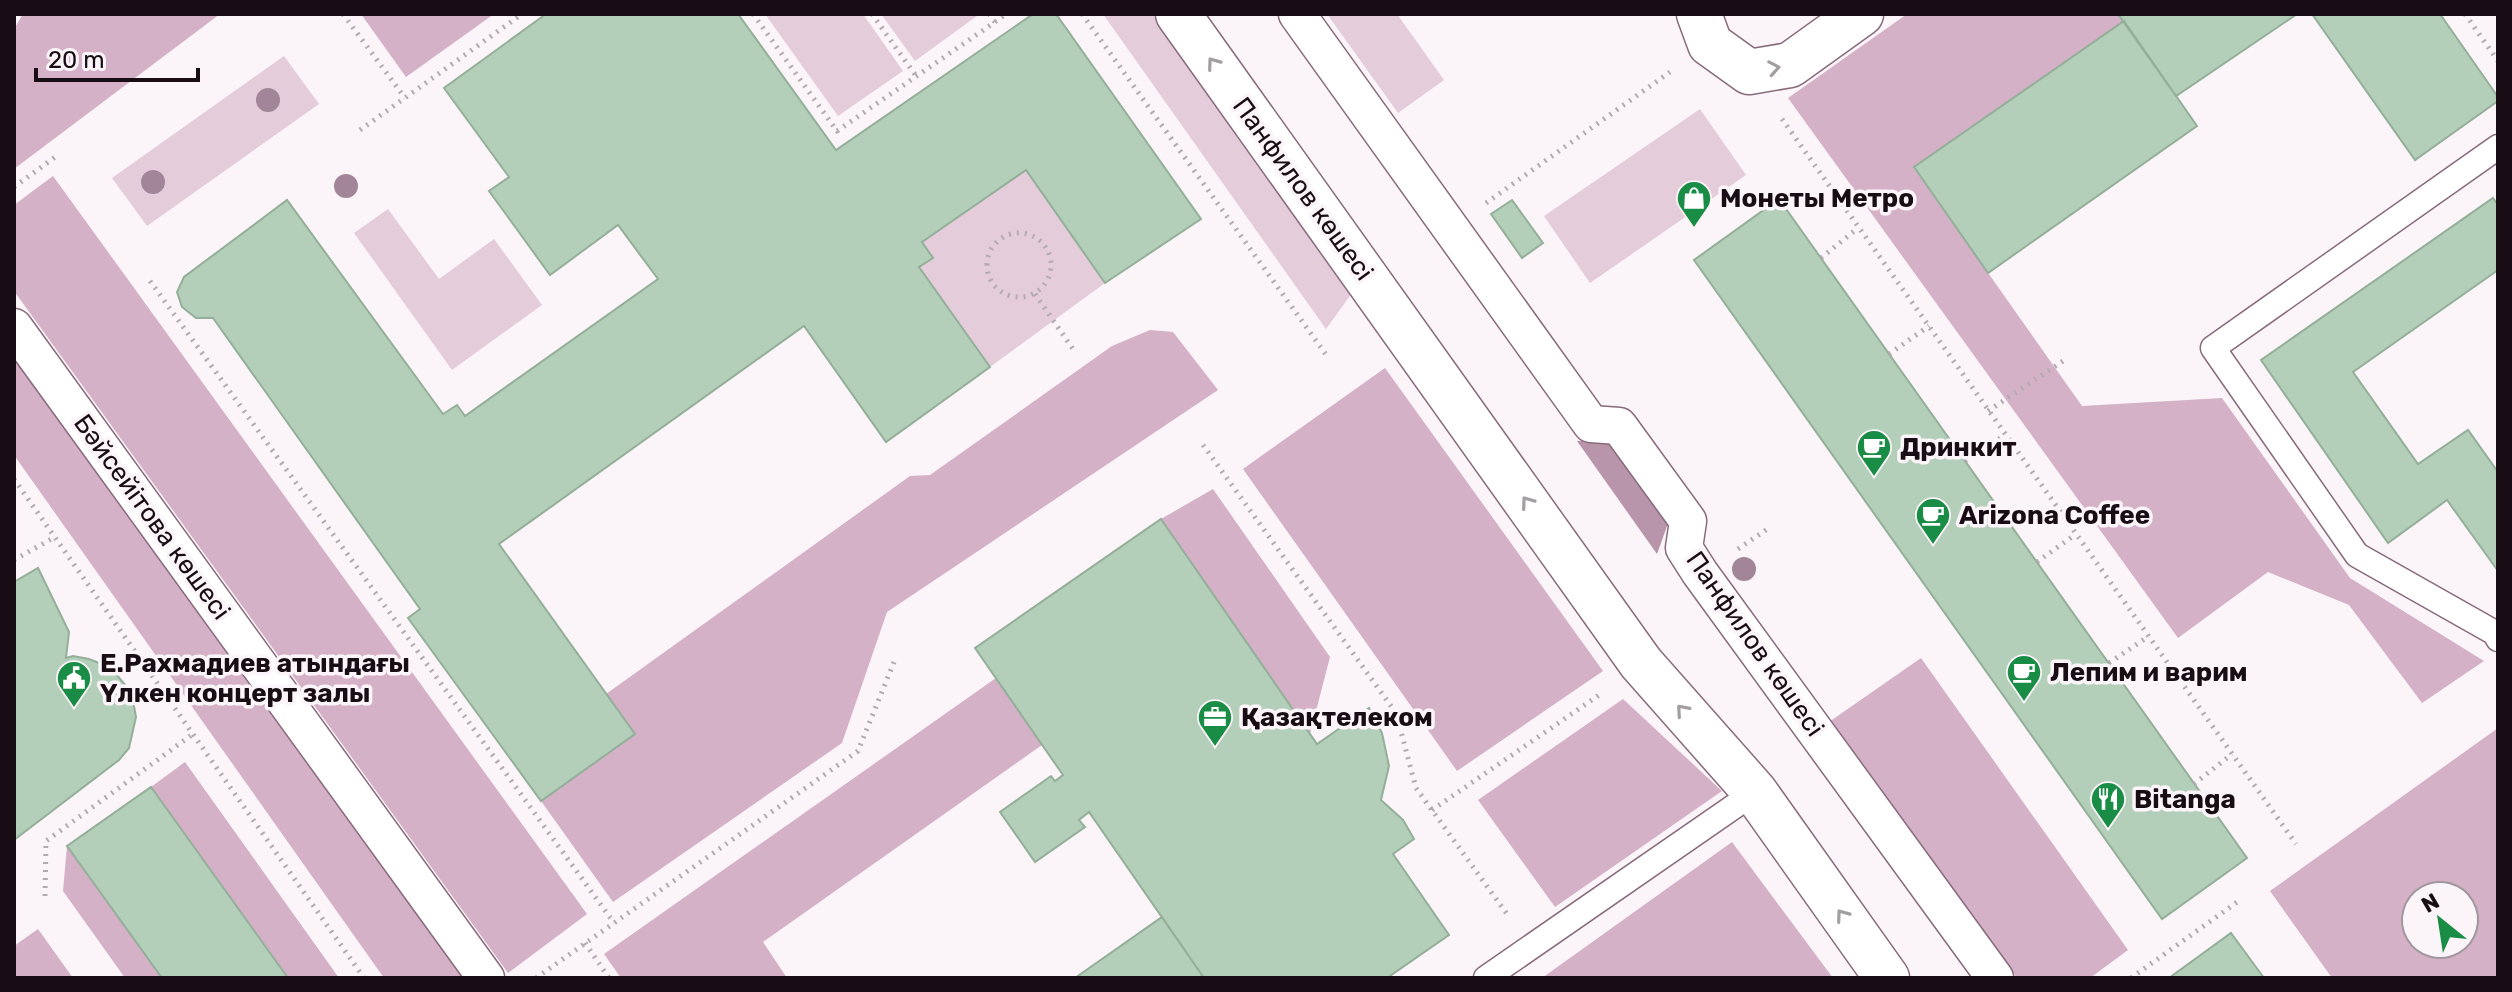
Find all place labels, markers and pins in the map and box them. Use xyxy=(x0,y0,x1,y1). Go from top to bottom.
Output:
shop icon: Монеты Метро xyxy=(1675,179,1713,229)
place label: Монеты Метро xyxy=(1720,183,1914,214)
cafe icon: Дринкит xyxy=(1855,428,1893,478)
place label: Дринкит xyxy=(1900,432,2017,463)
cafe icon: Arizona Coffee xyxy=(1914,496,1952,546)
place label: Arizona Coffee xyxy=(1959,500,2150,531)
place label: Е.Рахмадиев атындағы Үлкен концерт залы xyxy=(100,648,410,709)
cafe icon: Лепим и варим xyxy=(2005,653,2043,703)
place label: Лепим и варим xyxy=(2050,657,2248,688)
public building icon: Е.Рахмадиев атындағы Үлкен концерт залы xyxy=(55,659,93,709)
office icon: Қазақтелеком xyxy=(1196,698,1234,748)
place label: Қазақтелеком xyxy=(1241,702,1433,733)
restaurant icon: Bitanga xyxy=(2089,780,2127,830)
place label: Bitanga xyxy=(2134,784,2236,815)

